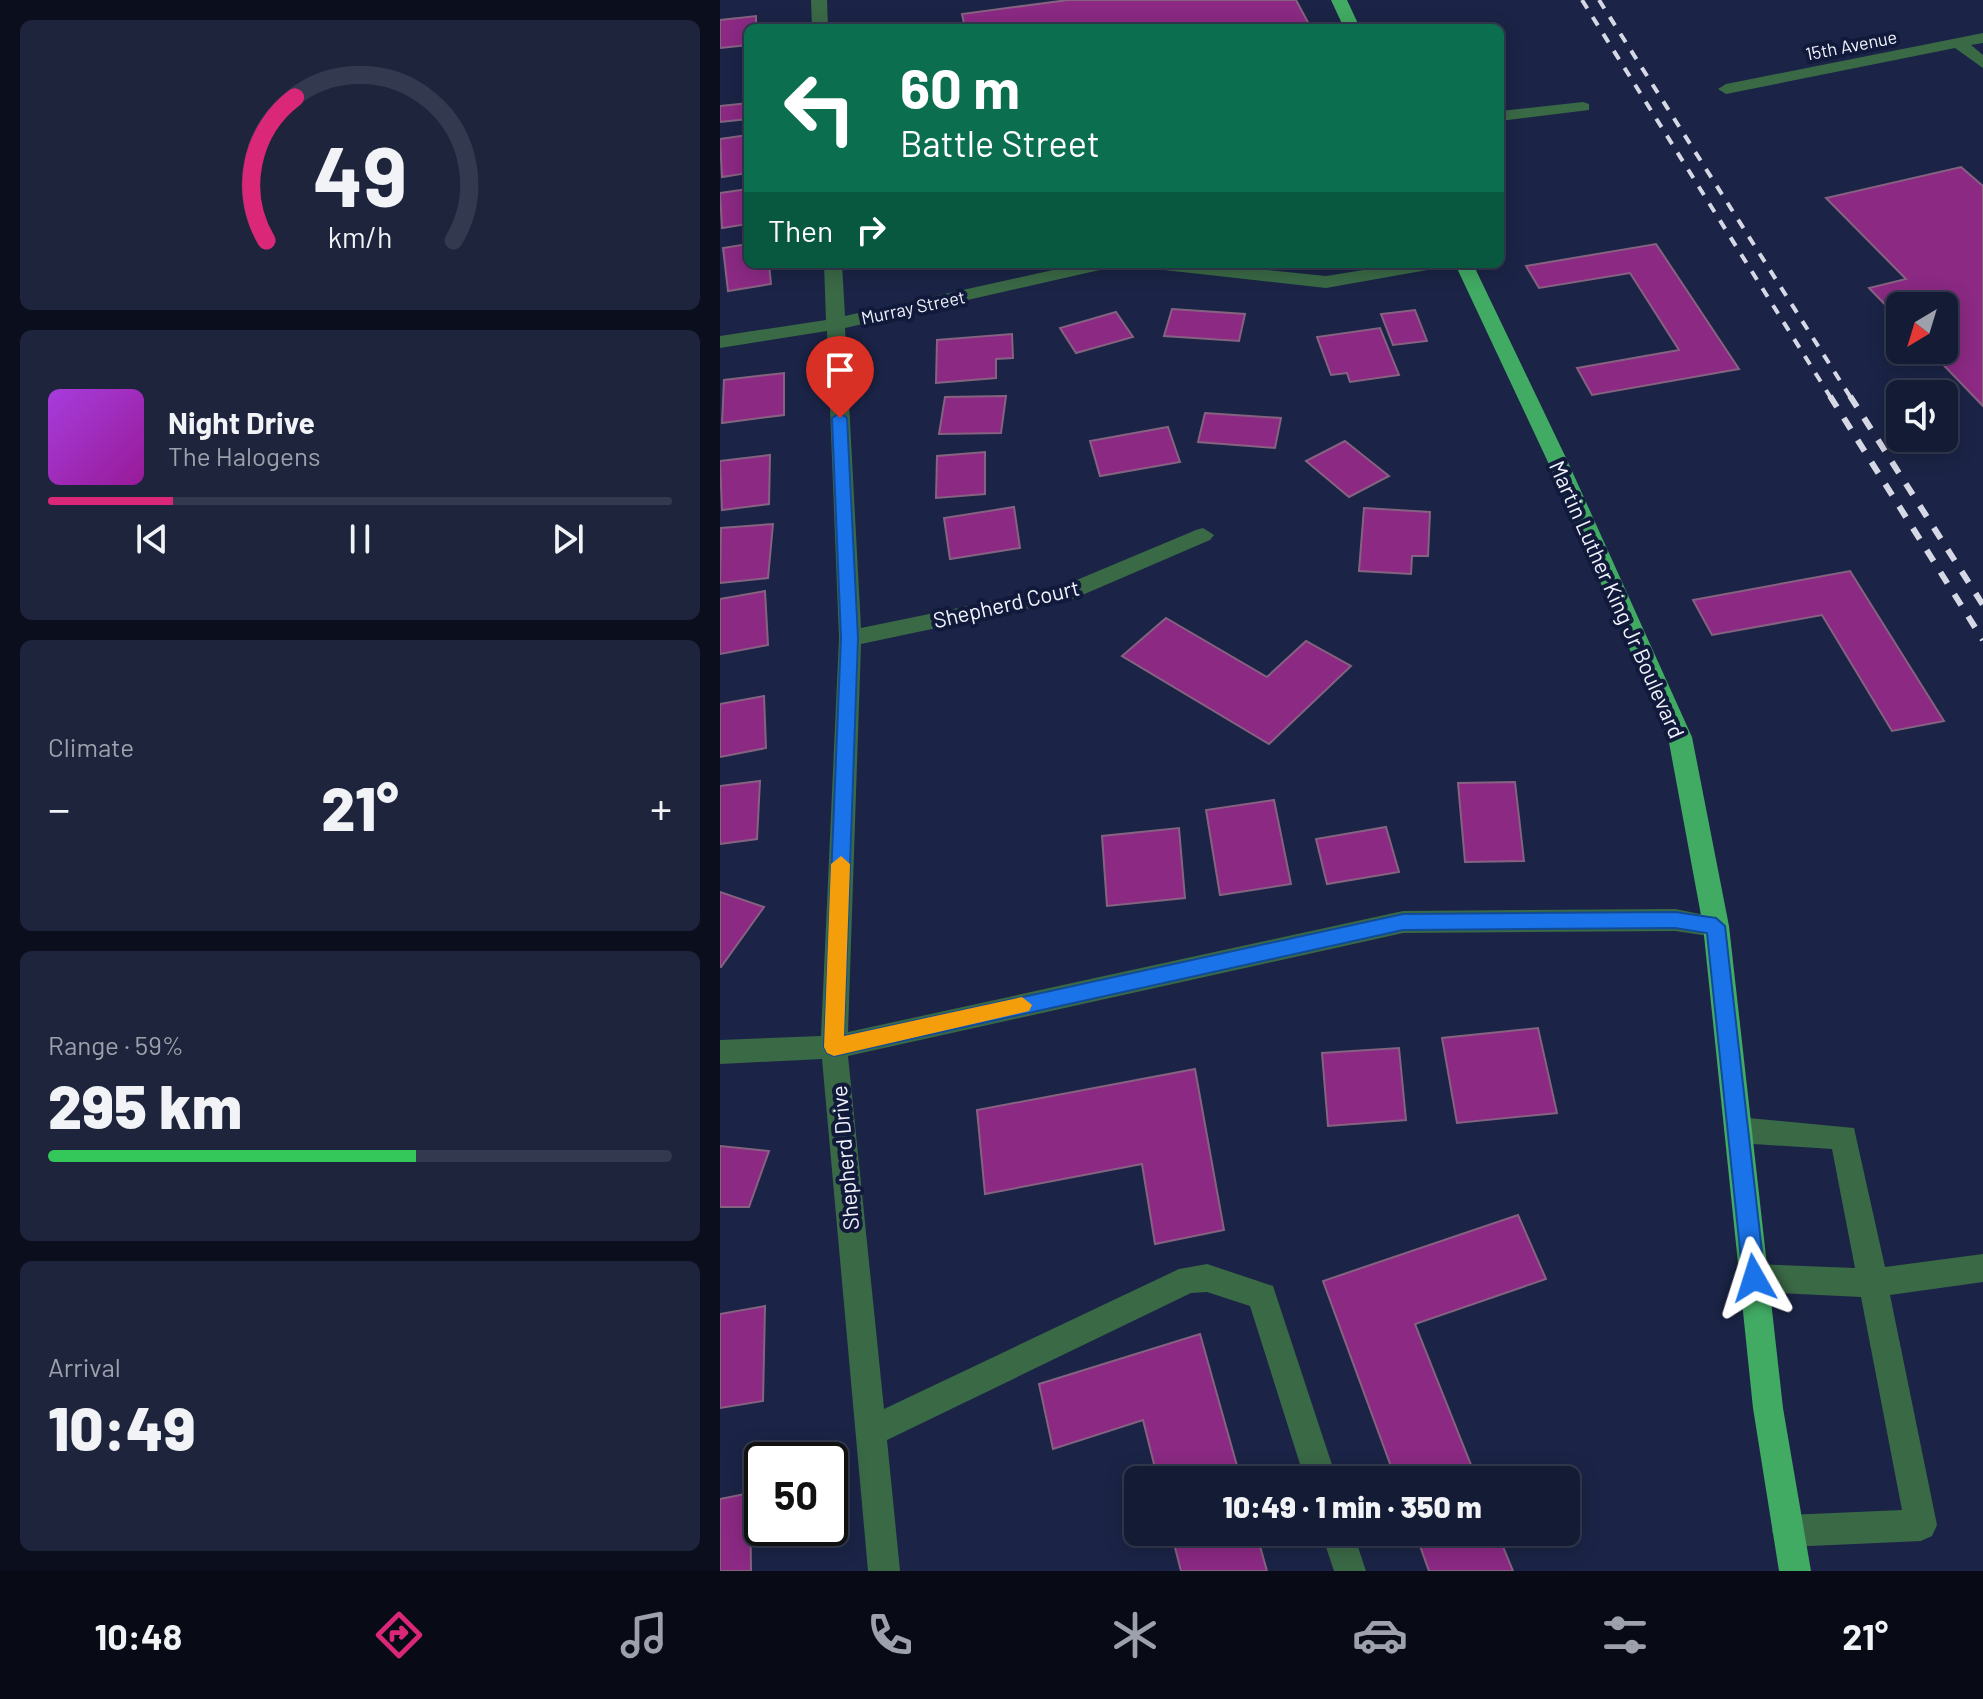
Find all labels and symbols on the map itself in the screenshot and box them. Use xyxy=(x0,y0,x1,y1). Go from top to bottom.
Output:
street label: 15th Avenue xyxy=(1803,25,1899,65)
street label: Murray Street xyxy=(859,285,967,329)
north arrow xyxy=(1886,292,1958,364)
pin xyxy=(806,336,874,418)
street label: Martin Luther King Jr Boulevard xyxy=(1545,456,1691,742)
street label: Shepherd Court xyxy=(930,574,1082,632)
street label: Shepherd Drive xyxy=(825,1085,863,1231)
position arrow xyxy=(1712,1236,1796,1320)
speed limit sign: 50 xyxy=(744,1442,848,1546)

